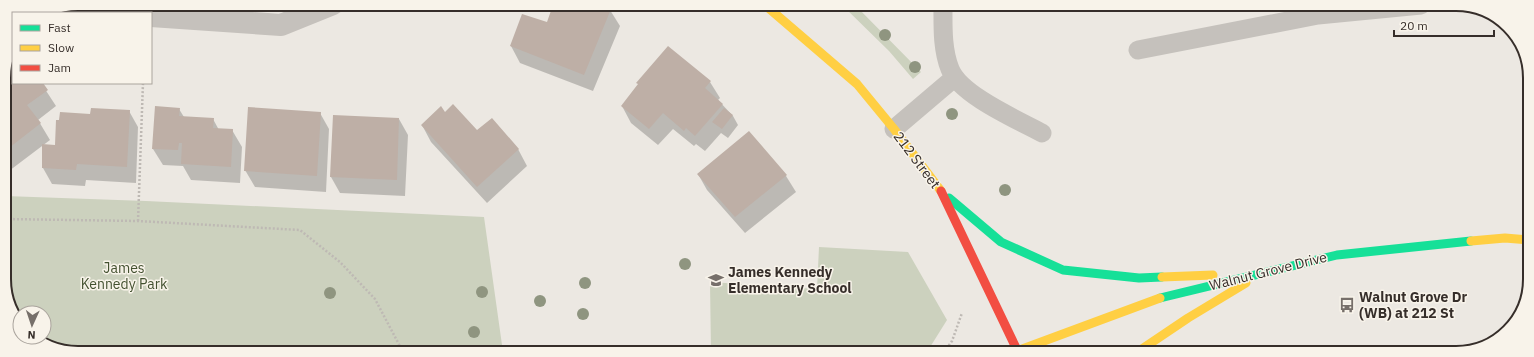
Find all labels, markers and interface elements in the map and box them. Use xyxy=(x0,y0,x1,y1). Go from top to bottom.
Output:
legend xyxy=(12,12,152,84)
scale bar xyxy=(1394,12,1494,38)
text: 20 m xyxy=(1400,18,1428,33)
text: Fast xyxy=(48,20,71,35)
text: Slow xyxy=(48,40,74,55)
text: Jam xyxy=(48,60,71,75)
street label: 212 Street xyxy=(890,128,944,192)
street label: Walnut Grove Drive xyxy=(1207,248,1329,294)
park label: James Kennedy Park xyxy=(81,259,168,293)
place label: James Kennedy Elementary School xyxy=(728,263,852,297)
school or university icon: James Kennedy Elementary School xyxy=(707,271,725,289)
place label: Walnut Grove Dr (WB) at 212 St xyxy=(1359,288,1468,322)
bus stop icon: Walnut Grove Dr (WB) at 212 St xyxy=(1338,296,1356,314)
north arrow xyxy=(12,305,52,345)
text: N xyxy=(27,328,36,342)

